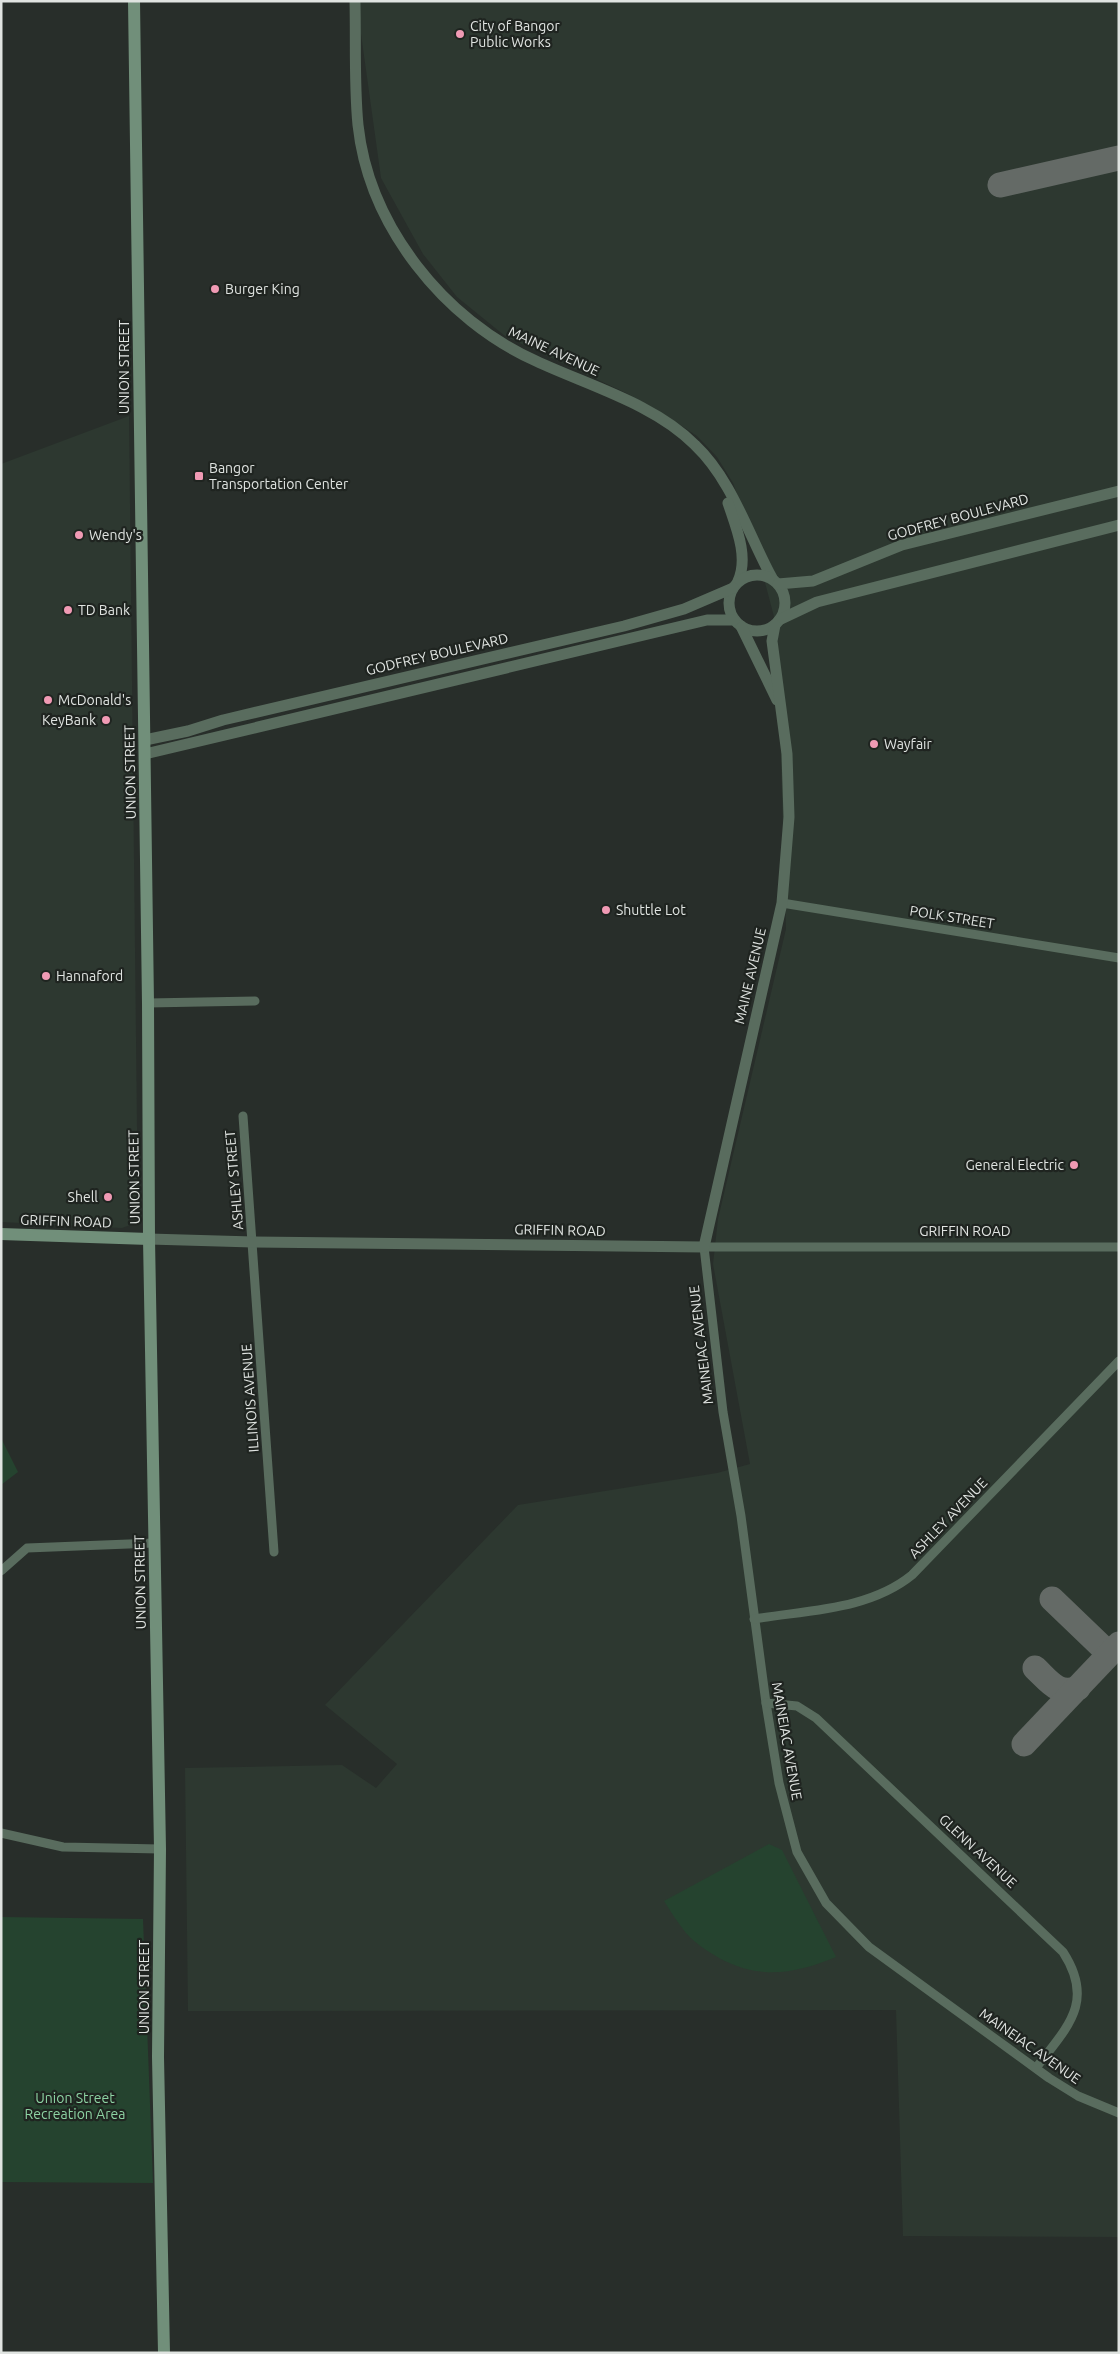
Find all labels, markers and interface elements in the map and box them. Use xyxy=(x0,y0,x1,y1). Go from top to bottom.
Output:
place label: City of Bangor Public Works xyxy=(470,18,561,50)
marker: City of Bangor Public Works xyxy=(454,28,466,40)
place label: Burger King xyxy=(225,281,300,297)
marker: Burger King xyxy=(209,283,221,295)
street label: UNION STREET xyxy=(116,320,132,414)
street label: MAINE AVENUE xyxy=(506,323,602,379)
place label: Bangor Transportation Center xyxy=(209,460,349,492)
marker: Bangor Transportation Center xyxy=(193,470,205,482)
street label: GODFREY BOULEVARD xyxy=(886,490,1030,544)
place label: Wendy's xyxy=(89,527,142,543)
marker: Wendy's xyxy=(73,529,85,541)
place label: TD Bank xyxy=(78,602,130,618)
marker: TD Bank xyxy=(62,604,74,616)
street label: GODFREY BOULEVARD xyxy=(364,630,510,678)
place label: McDonald's xyxy=(58,692,131,708)
marker: McDonald's xyxy=(42,694,54,706)
place label: KeyBank xyxy=(42,712,96,728)
marker: KeyBank xyxy=(100,714,112,726)
street label: UNION STREET xyxy=(121,724,139,819)
place label: Wayfair xyxy=(884,736,933,752)
marker: Wayfair xyxy=(868,738,880,750)
place label: Shuttle Lot xyxy=(616,902,686,918)
street label: POLK STREET xyxy=(909,902,996,932)
marker: Shuttle Lot xyxy=(600,904,612,916)
street label: MAINE AVENUE xyxy=(731,926,769,1026)
place label: Hannaford xyxy=(56,968,123,984)
marker: Hannaford xyxy=(40,970,52,982)
street label: UNION STREET xyxy=(125,1129,143,1224)
street label: ASHLEY STREET xyxy=(222,1129,246,1231)
place label: General Electric xyxy=(965,1157,1064,1173)
marker: General Electric xyxy=(1068,1159,1080,1171)
place label: Shell xyxy=(68,1189,98,1205)
marker: Shell xyxy=(102,1191,114,1203)
street label: GRIFFIN ROAD xyxy=(20,1211,112,1231)
street label: GRIFFIN ROAD xyxy=(514,1221,606,1239)
street label: GRIFFIN ROAD xyxy=(919,1223,1011,1239)
street label: MAINEIAC AVENUE xyxy=(686,1285,716,1405)
street label: ILLINOIS AVENUE xyxy=(238,1343,262,1453)
street label: ASHLEY AVENUE xyxy=(906,1474,990,1561)
street label: UNION STREET xyxy=(131,1534,149,1629)
street label: MAINEIAC AVENUE xyxy=(769,1681,805,1801)
street label: GLENN AVENUE xyxy=(936,1811,1020,1891)
street label: UNION STREET xyxy=(136,1940,152,2034)
street label: MAINEIAC AVENUE xyxy=(976,2005,1084,2087)
park label: Union Street Recreation Area xyxy=(25,2090,125,2122)

